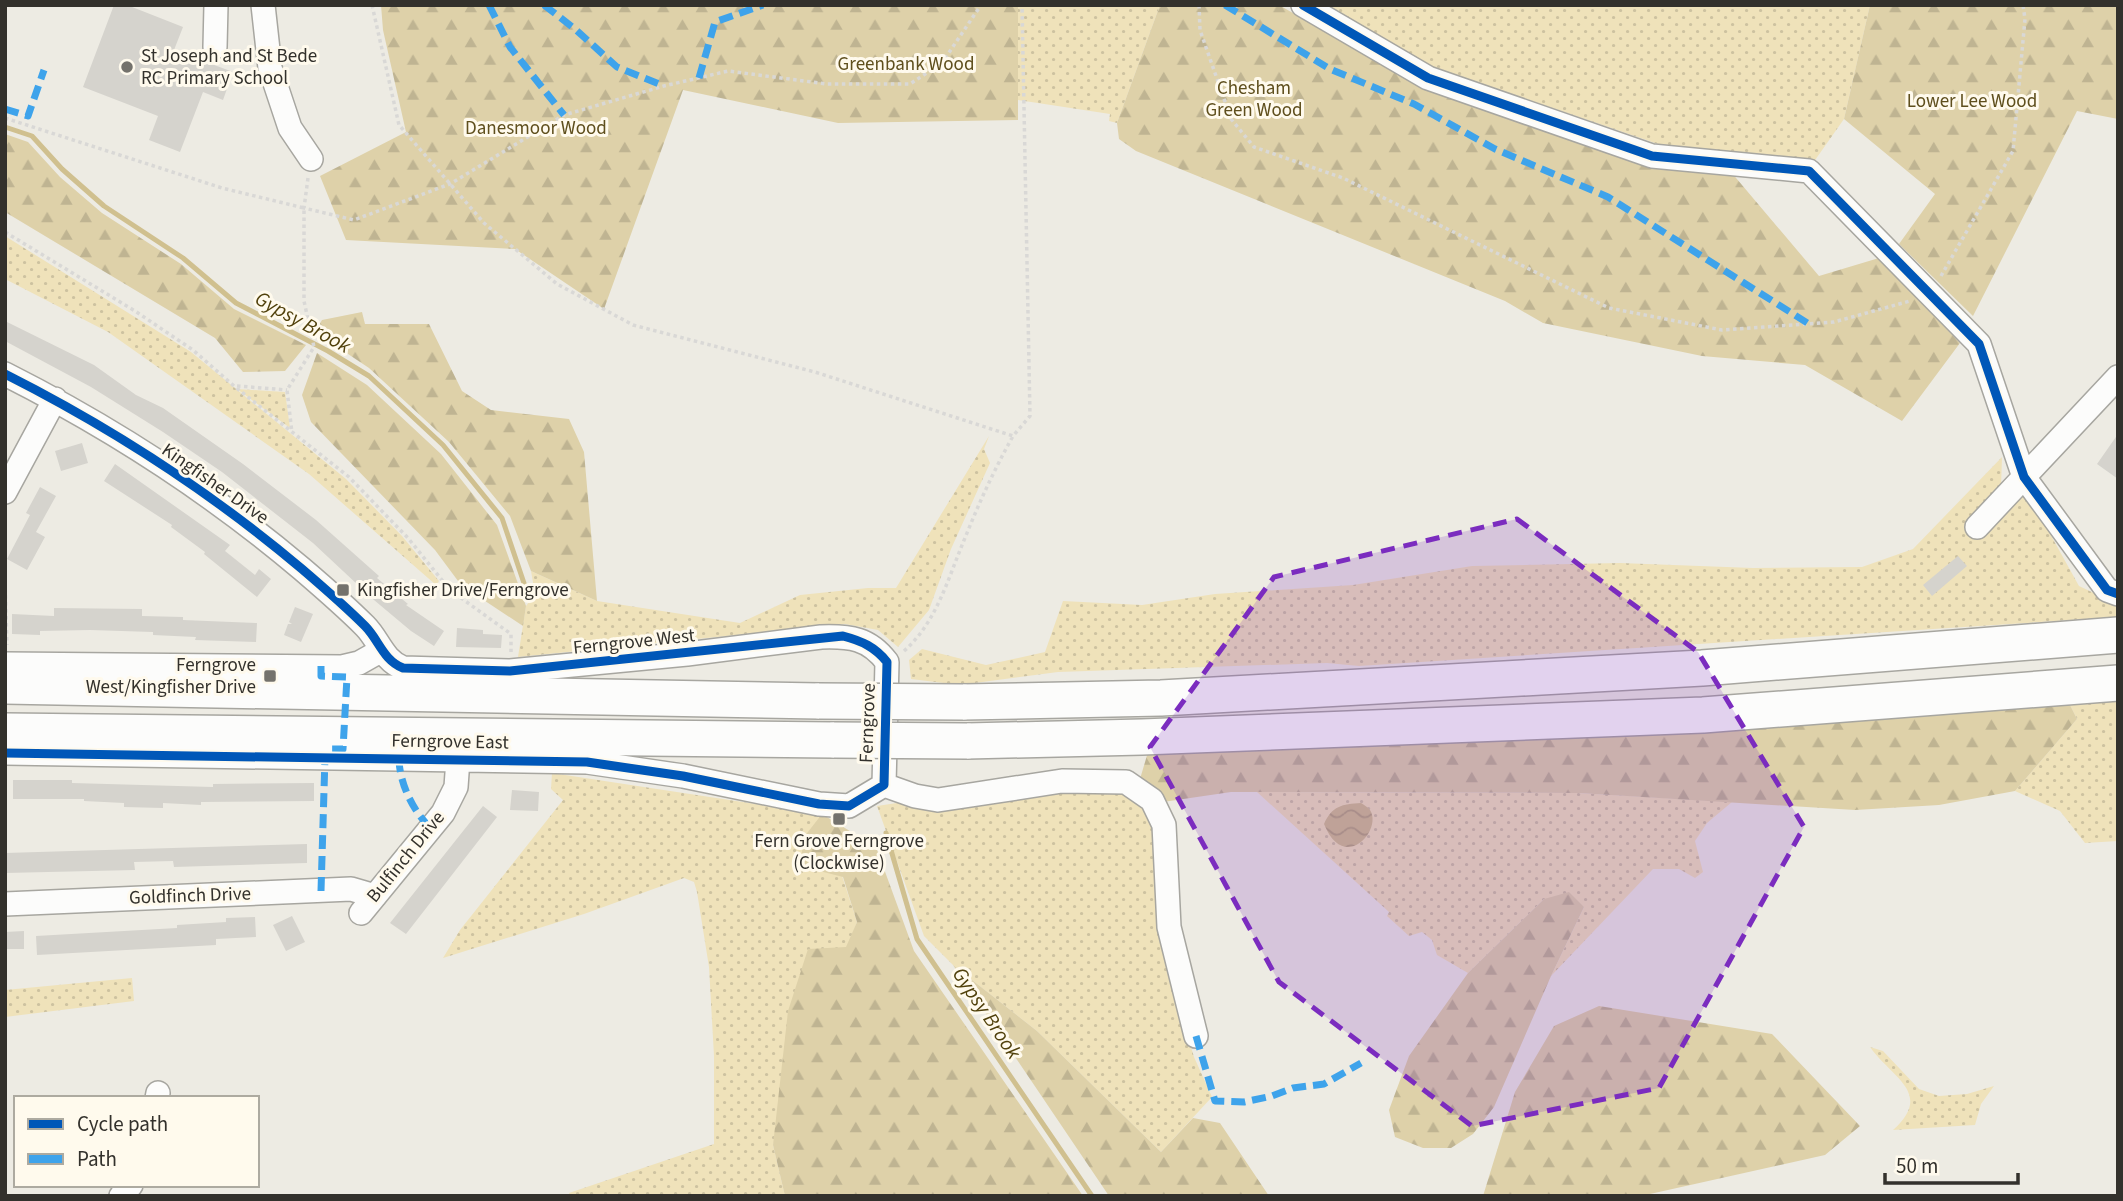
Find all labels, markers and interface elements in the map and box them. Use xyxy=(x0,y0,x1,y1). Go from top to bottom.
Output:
place label: St Joseph and St Bede RC Primary School xyxy=(141,43,317,92)
park label: Greenbank Wood xyxy=(838,51,974,78)
marker: St Joseph and St Bede RC Primary School xyxy=(119,59,135,75)
park label: Chesham Green Wood xyxy=(1205,75,1303,124)
park label: Lower Lee Wood xyxy=(1907,88,2037,115)
park label: Danesmoor Wood xyxy=(465,115,607,142)
water label: Gypsy Brook xyxy=(250,283,357,361)
street label: Kingfisher Drive xyxy=(156,437,274,531)
place label: Kingfisher Drive/Ferngrove xyxy=(357,577,569,604)
marker: Kingfisher Drive/Ferngrove xyxy=(335,582,351,598)
street label: Ferngrove West xyxy=(572,622,697,662)
place label: Ferngrove West/Kingfisher Drive xyxy=(86,652,256,701)
marker: Ferngrove West/Kingfisher Drive xyxy=(262,668,278,684)
street label: Ferngrove xyxy=(853,683,883,763)
street label: Ferngrove East xyxy=(391,727,509,757)
street label: Bulfinch Drive xyxy=(361,805,451,909)
marker: Fern Grove Ferngrove (Clockwise) xyxy=(831,811,847,827)
place label: Fern Grove Ferngrove (Clockwise) xyxy=(754,828,924,877)
street label: Goldfinch Drive xyxy=(129,880,251,912)
water label: Gypsy Brook xyxy=(945,961,1029,1066)
legend xyxy=(14,1096,259,1187)
text: Cycle path xyxy=(77,1109,168,1139)
scale bar xyxy=(1885,1142,2018,1186)
text: Path xyxy=(77,1144,117,1174)
text: 50 m xyxy=(1896,1151,1938,1181)

